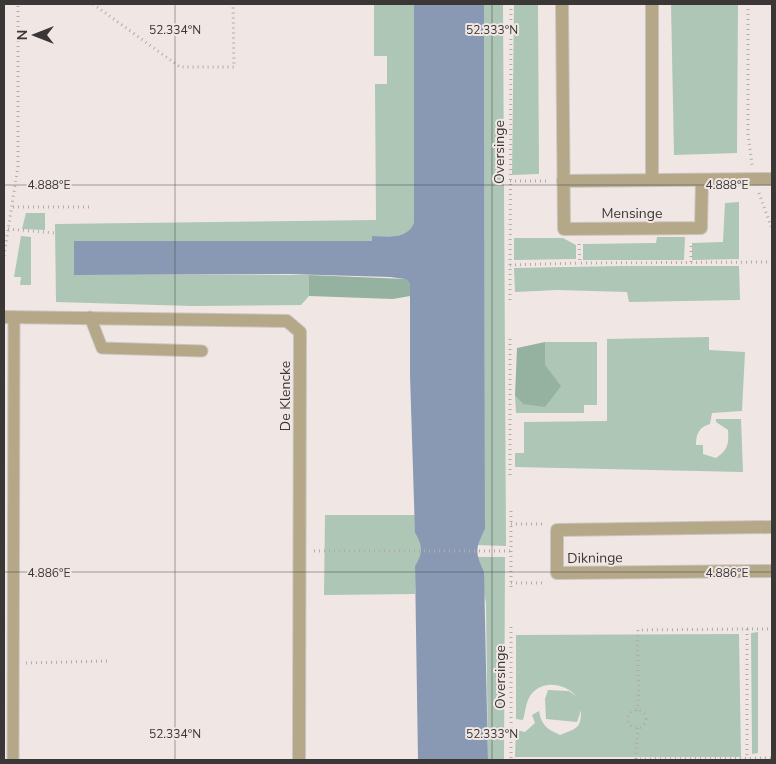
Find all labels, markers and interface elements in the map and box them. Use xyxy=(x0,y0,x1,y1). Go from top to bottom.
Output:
north arrow xyxy=(10,10,60,60)
text: 52.334°N xyxy=(149,22,201,38)
text: 52.333°N xyxy=(466,22,518,38)
text: N xyxy=(13,30,32,40)
street label: Oversinge xyxy=(490,120,509,184)
text: 4.888°E xyxy=(28,177,70,193)
text: 4.888°E xyxy=(706,177,748,193)
street label: Mensinge xyxy=(602,204,662,223)
street label: De Klencke xyxy=(276,361,295,431)
street label: Dikninge xyxy=(567,548,623,568)
text: 4.886°E xyxy=(28,565,70,581)
text: 4.886°E xyxy=(706,565,748,581)
street label: Oversinge xyxy=(491,645,510,709)
text: 52.334°N xyxy=(149,726,201,742)
text: 52.333°N xyxy=(466,726,518,742)

